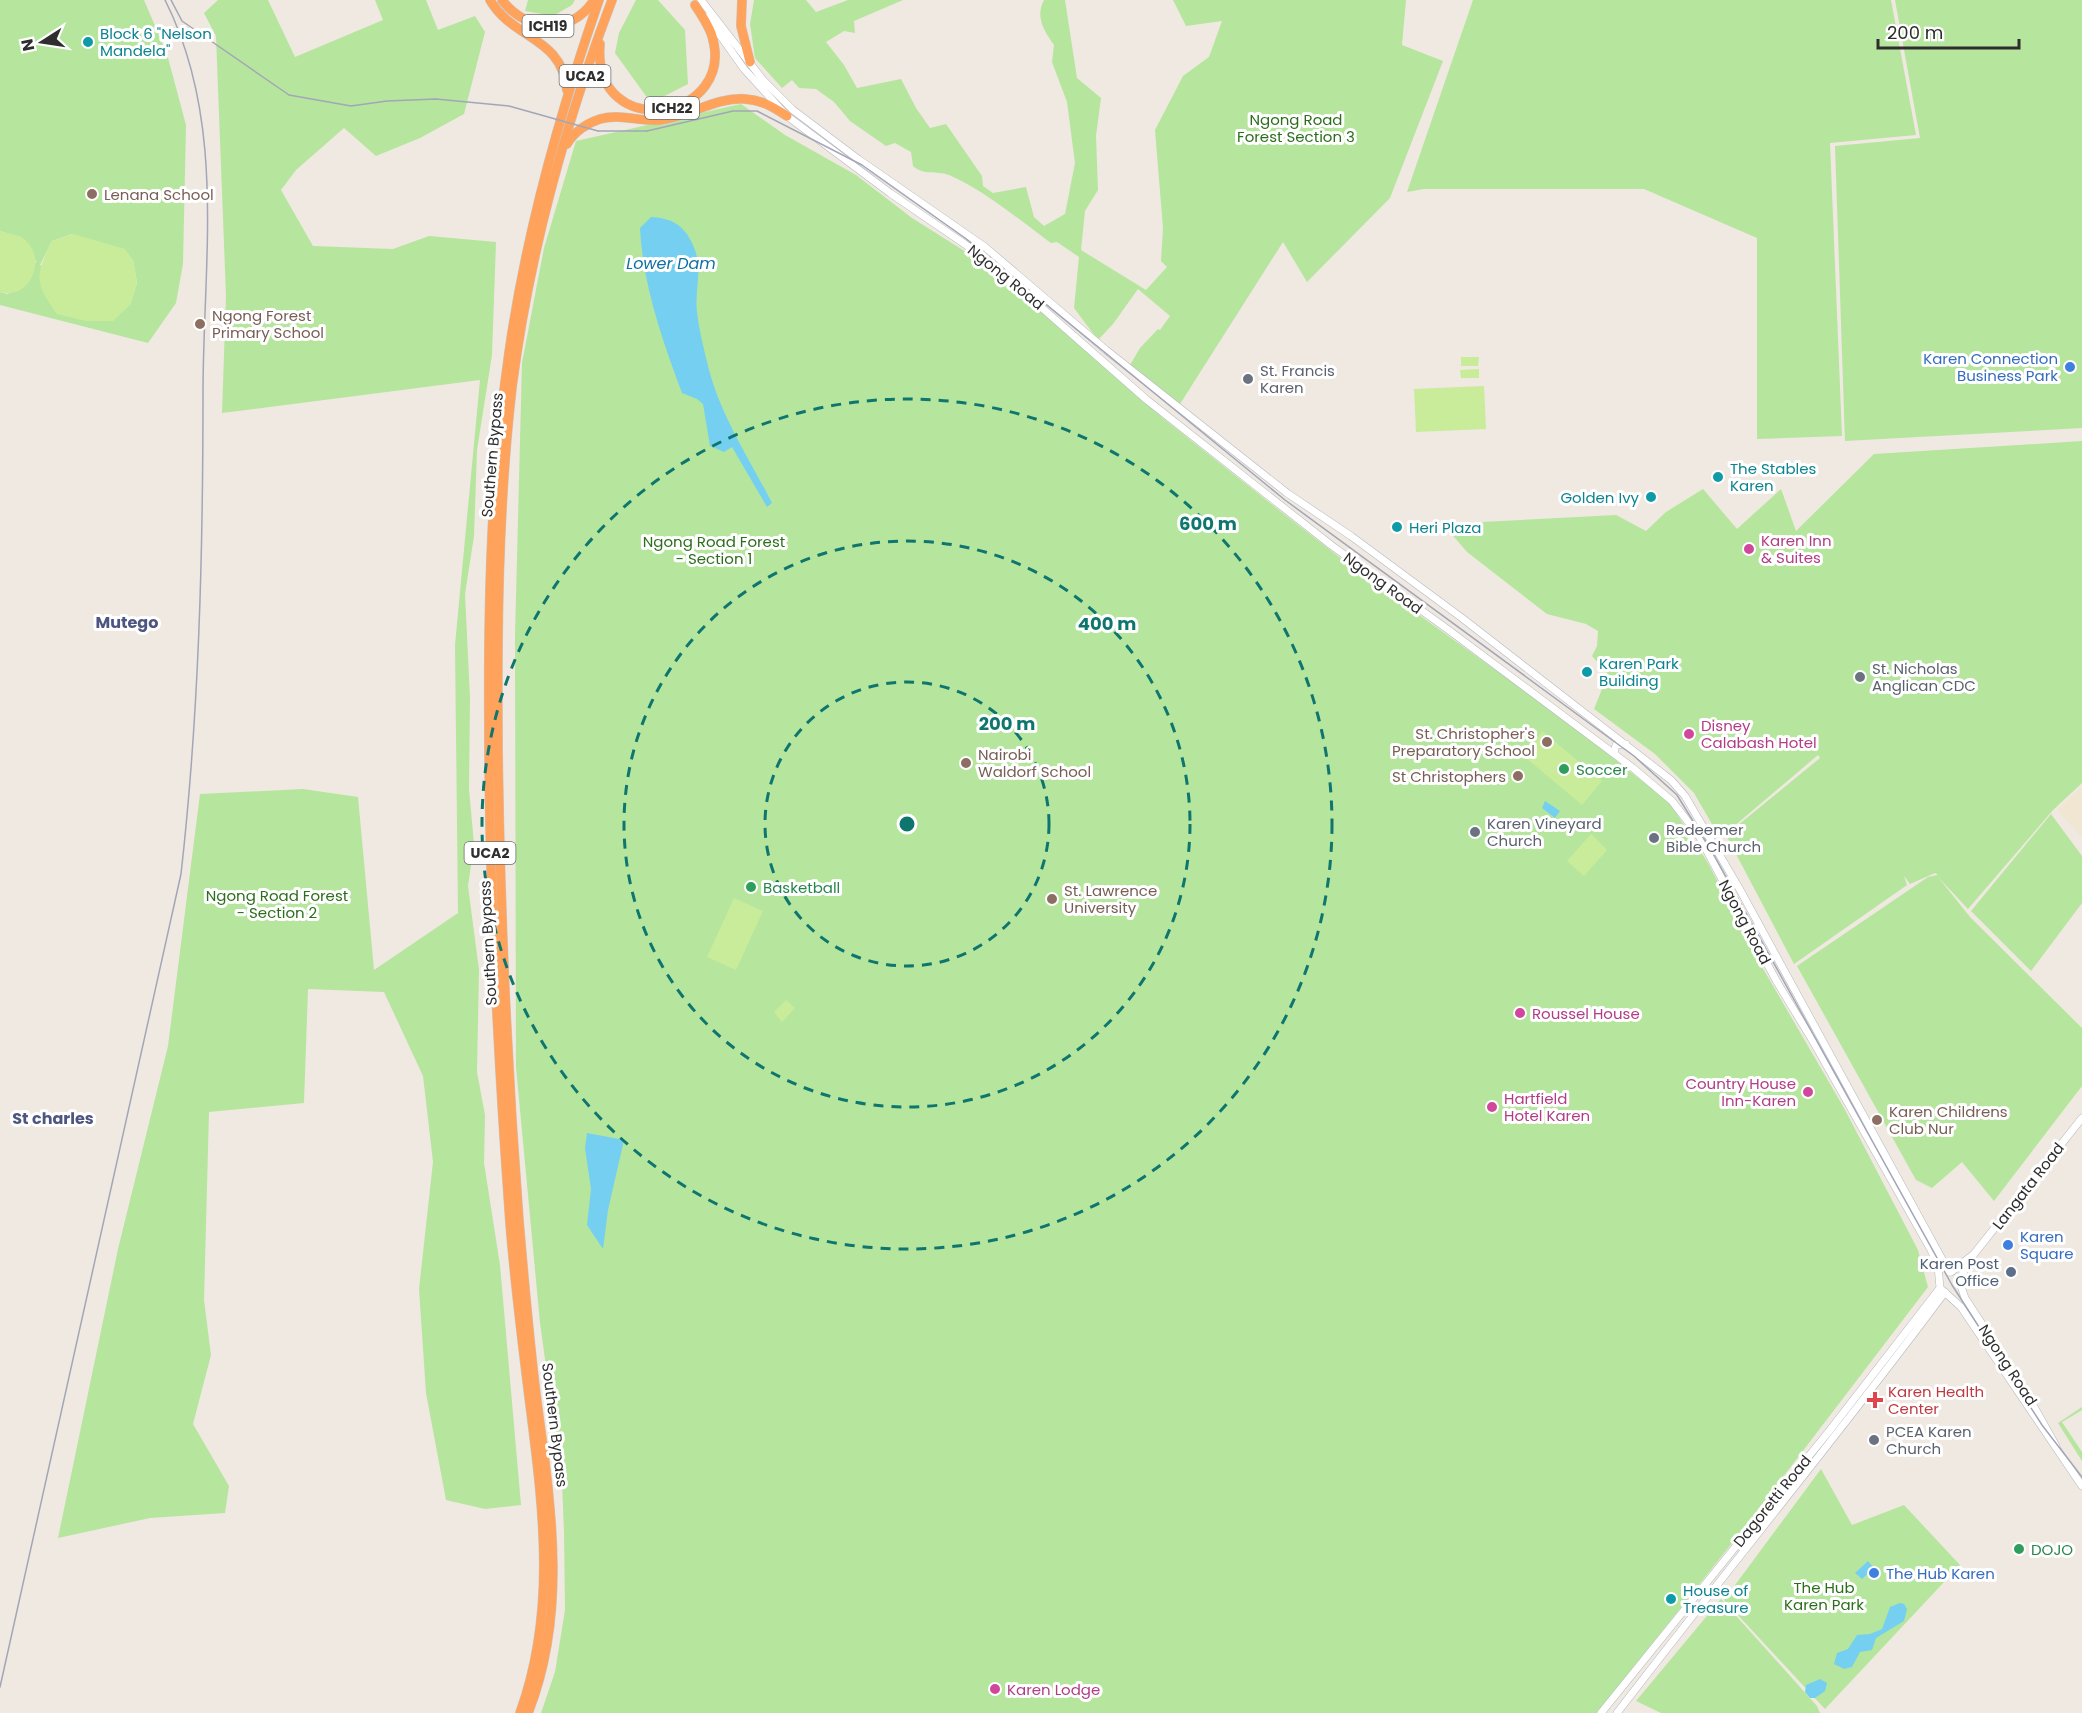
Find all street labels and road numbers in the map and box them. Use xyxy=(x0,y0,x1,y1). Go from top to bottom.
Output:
road number: ICH19 xyxy=(522,15,574,37)
road number: UCA2 xyxy=(560,65,610,87)
road number: ICH22 xyxy=(645,97,699,119)
street label: Ngong Road xyxy=(963,240,1049,314)
street label: Southern Bypass xyxy=(476,392,508,518)
street label: Ngong Road xyxy=(1339,547,1427,619)
road number: UCA2 xyxy=(464,842,516,864)
street label: Ngong Road xyxy=(1714,876,1776,968)
street label: Southern Bypass xyxy=(474,880,502,1006)
street label: Langata Road xyxy=(1987,1138,2069,1234)
street label: Ngong Road xyxy=(1974,1320,2042,1410)
street label: Southern Bypass xyxy=(537,1362,573,1489)
street label: Dagoretti Road xyxy=(1728,1450,1816,1552)

